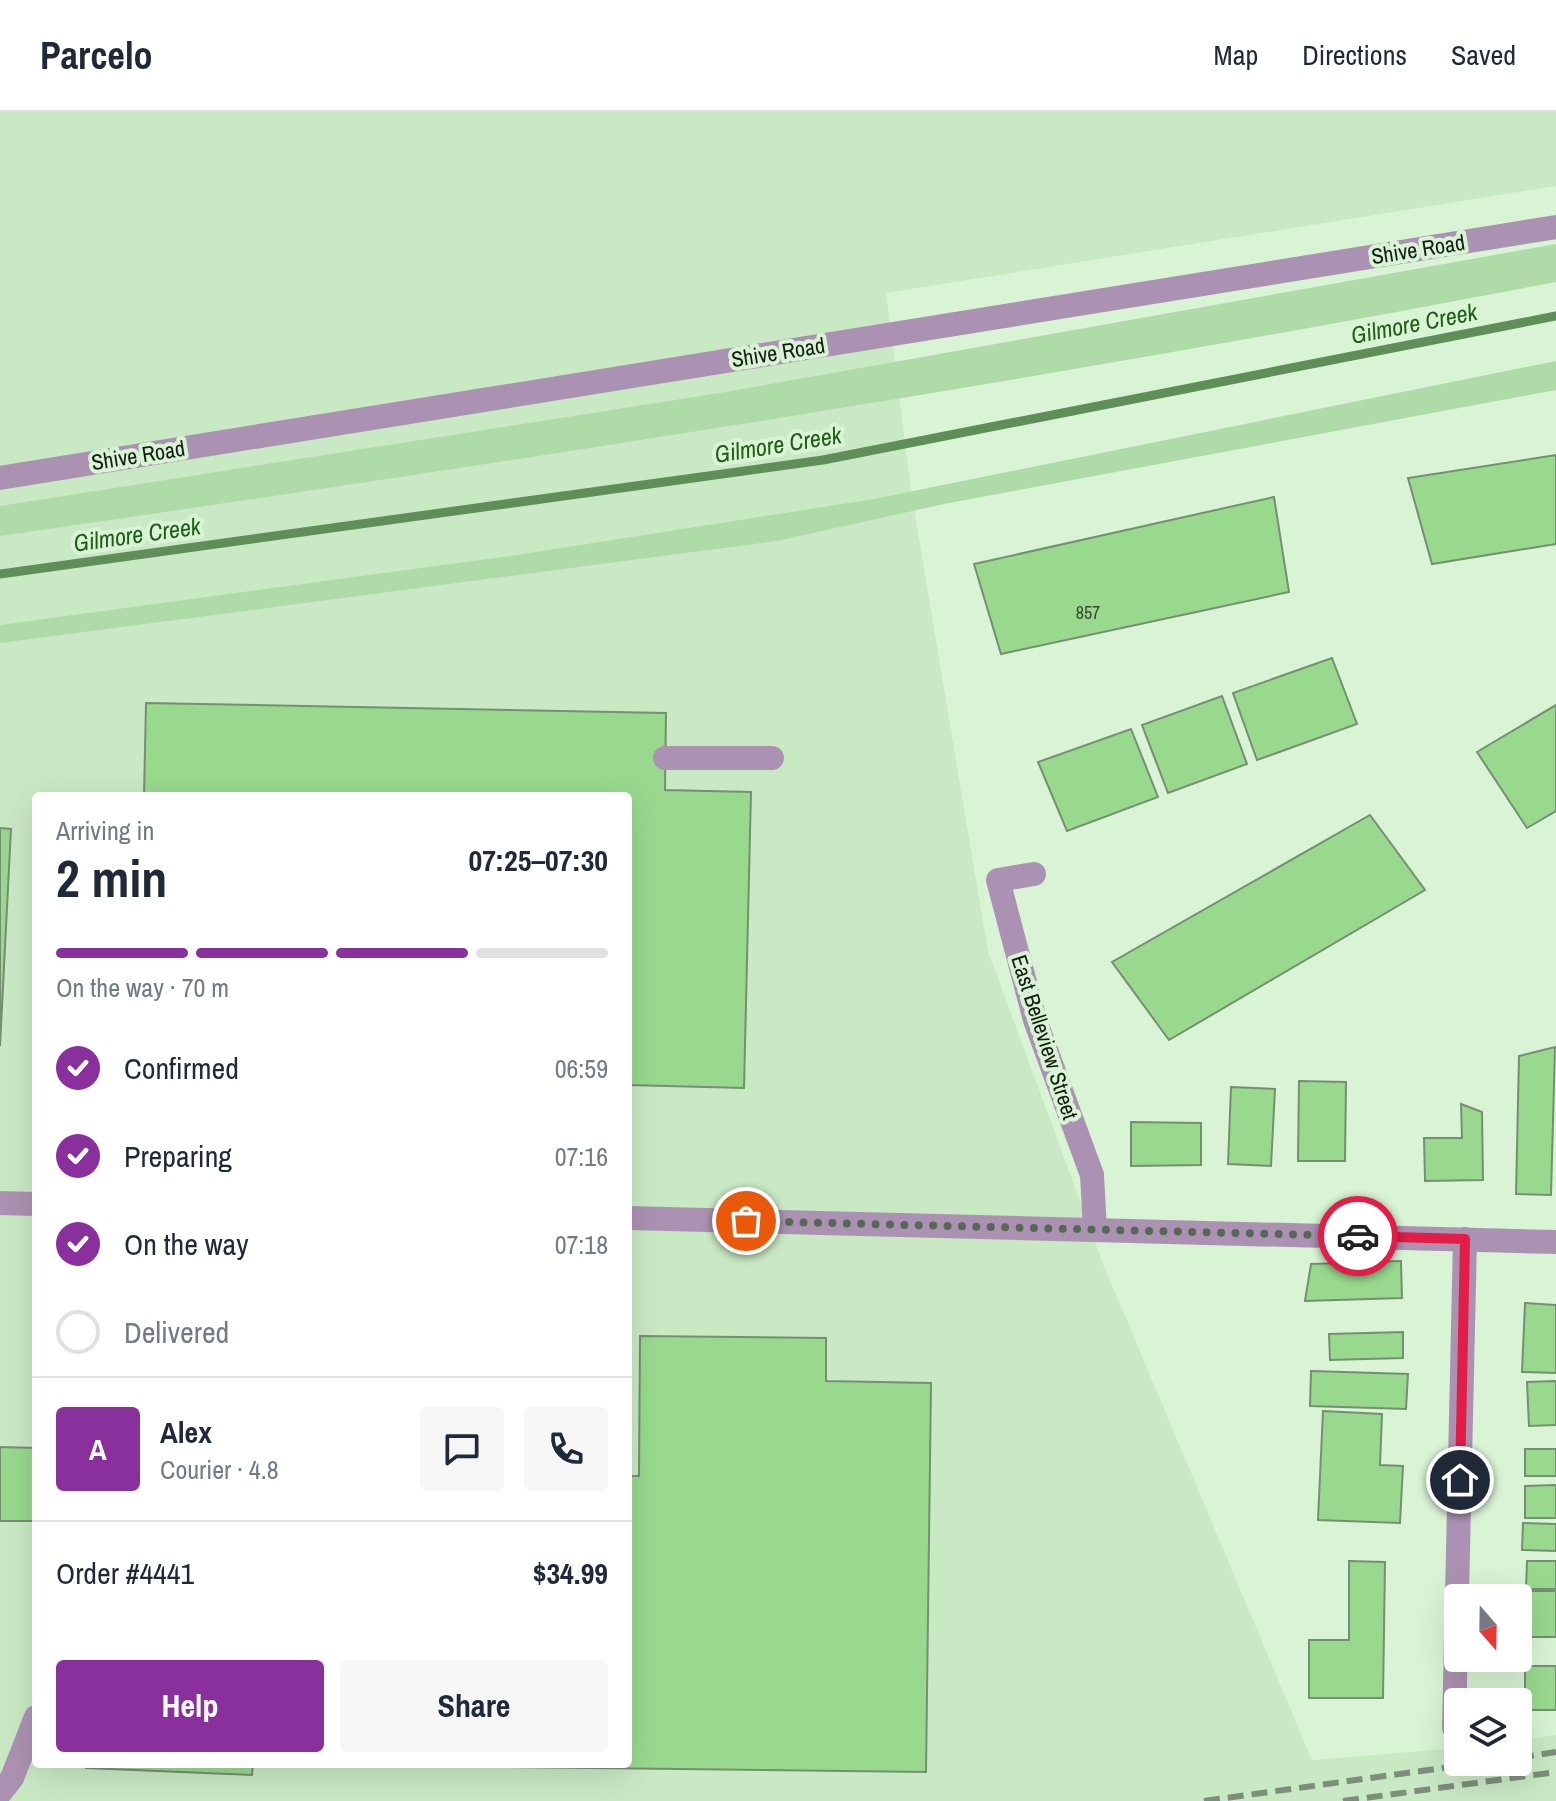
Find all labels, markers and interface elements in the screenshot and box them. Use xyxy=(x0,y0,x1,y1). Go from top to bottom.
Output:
text: Parcelo xyxy=(40,30,153,81)
text: Map xyxy=(1214,36,1258,74)
text: Directions xyxy=(1302,36,1407,74)
text: Saved xyxy=(1451,36,1516,74)
street label: Shive Road xyxy=(1369,227,1467,271)
water label: Gilmore Creek xyxy=(1348,295,1481,351)
street label: Shive Road xyxy=(729,330,827,374)
water label: Gilmore Creek xyxy=(712,418,845,470)
street label: Shive Road xyxy=(89,433,187,477)
water label: Gilmore Creek xyxy=(71,509,204,559)
house number: 857 xyxy=(1076,600,1100,625)
text: Arriving in xyxy=(56,813,154,848)
text: 07:25–07:30 xyxy=(469,840,608,880)
text: 2 min xyxy=(56,843,167,913)
street label: East Belleview Street xyxy=(1004,951,1086,1123)
text: On the way · 70 m xyxy=(56,970,229,1005)
icon: check xyxy=(56,1046,100,1090)
text: Confirmed xyxy=(124,1048,239,1088)
text: 06:59 xyxy=(555,1051,608,1086)
icon: check xyxy=(56,1134,100,1178)
text: Preparing xyxy=(124,1136,232,1176)
text: 07:16 xyxy=(555,1139,608,1174)
pin xyxy=(712,1187,780,1255)
courier xyxy=(1318,1196,1398,1276)
icon: bag xyxy=(724,1199,768,1243)
icon: car xyxy=(1336,1214,1380,1258)
icon: check xyxy=(56,1222,100,1266)
text: On the way xyxy=(124,1224,248,1264)
text: 07:18 xyxy=(555,1227,608,1262)
text: Delivered xyxy=(124,1312,229,1352)
button: chat xyxy=(420,1407,504,1491)
button: phone xyxy=(524,1407,608,1491)
text: Alex xyxy=(160,1412,212,1452)
text: A xyxy=(89,1429,107,1469)
pin xyxy=(1426,1446,1494,1514)
text: Courier · 4.8 xyxy=(160,1452,279,1487)
icon: home xyxy=(1438,1458,1482,1502)
text: Order #4441 xyxy=(56,1553,194,1593)
text: $34.99 xyxy=(533,1553,608,1593)
north arrow xyxy=(1444,1584,1532,1672)
map controls xyxy=(1444,1584,1532,1776)
button: Help xyxy=(56,1660,324,1752)
button: Share xyxy=(340,1660,608,1752)
button: layers xyxy=(1444,1688,1532,1776)

